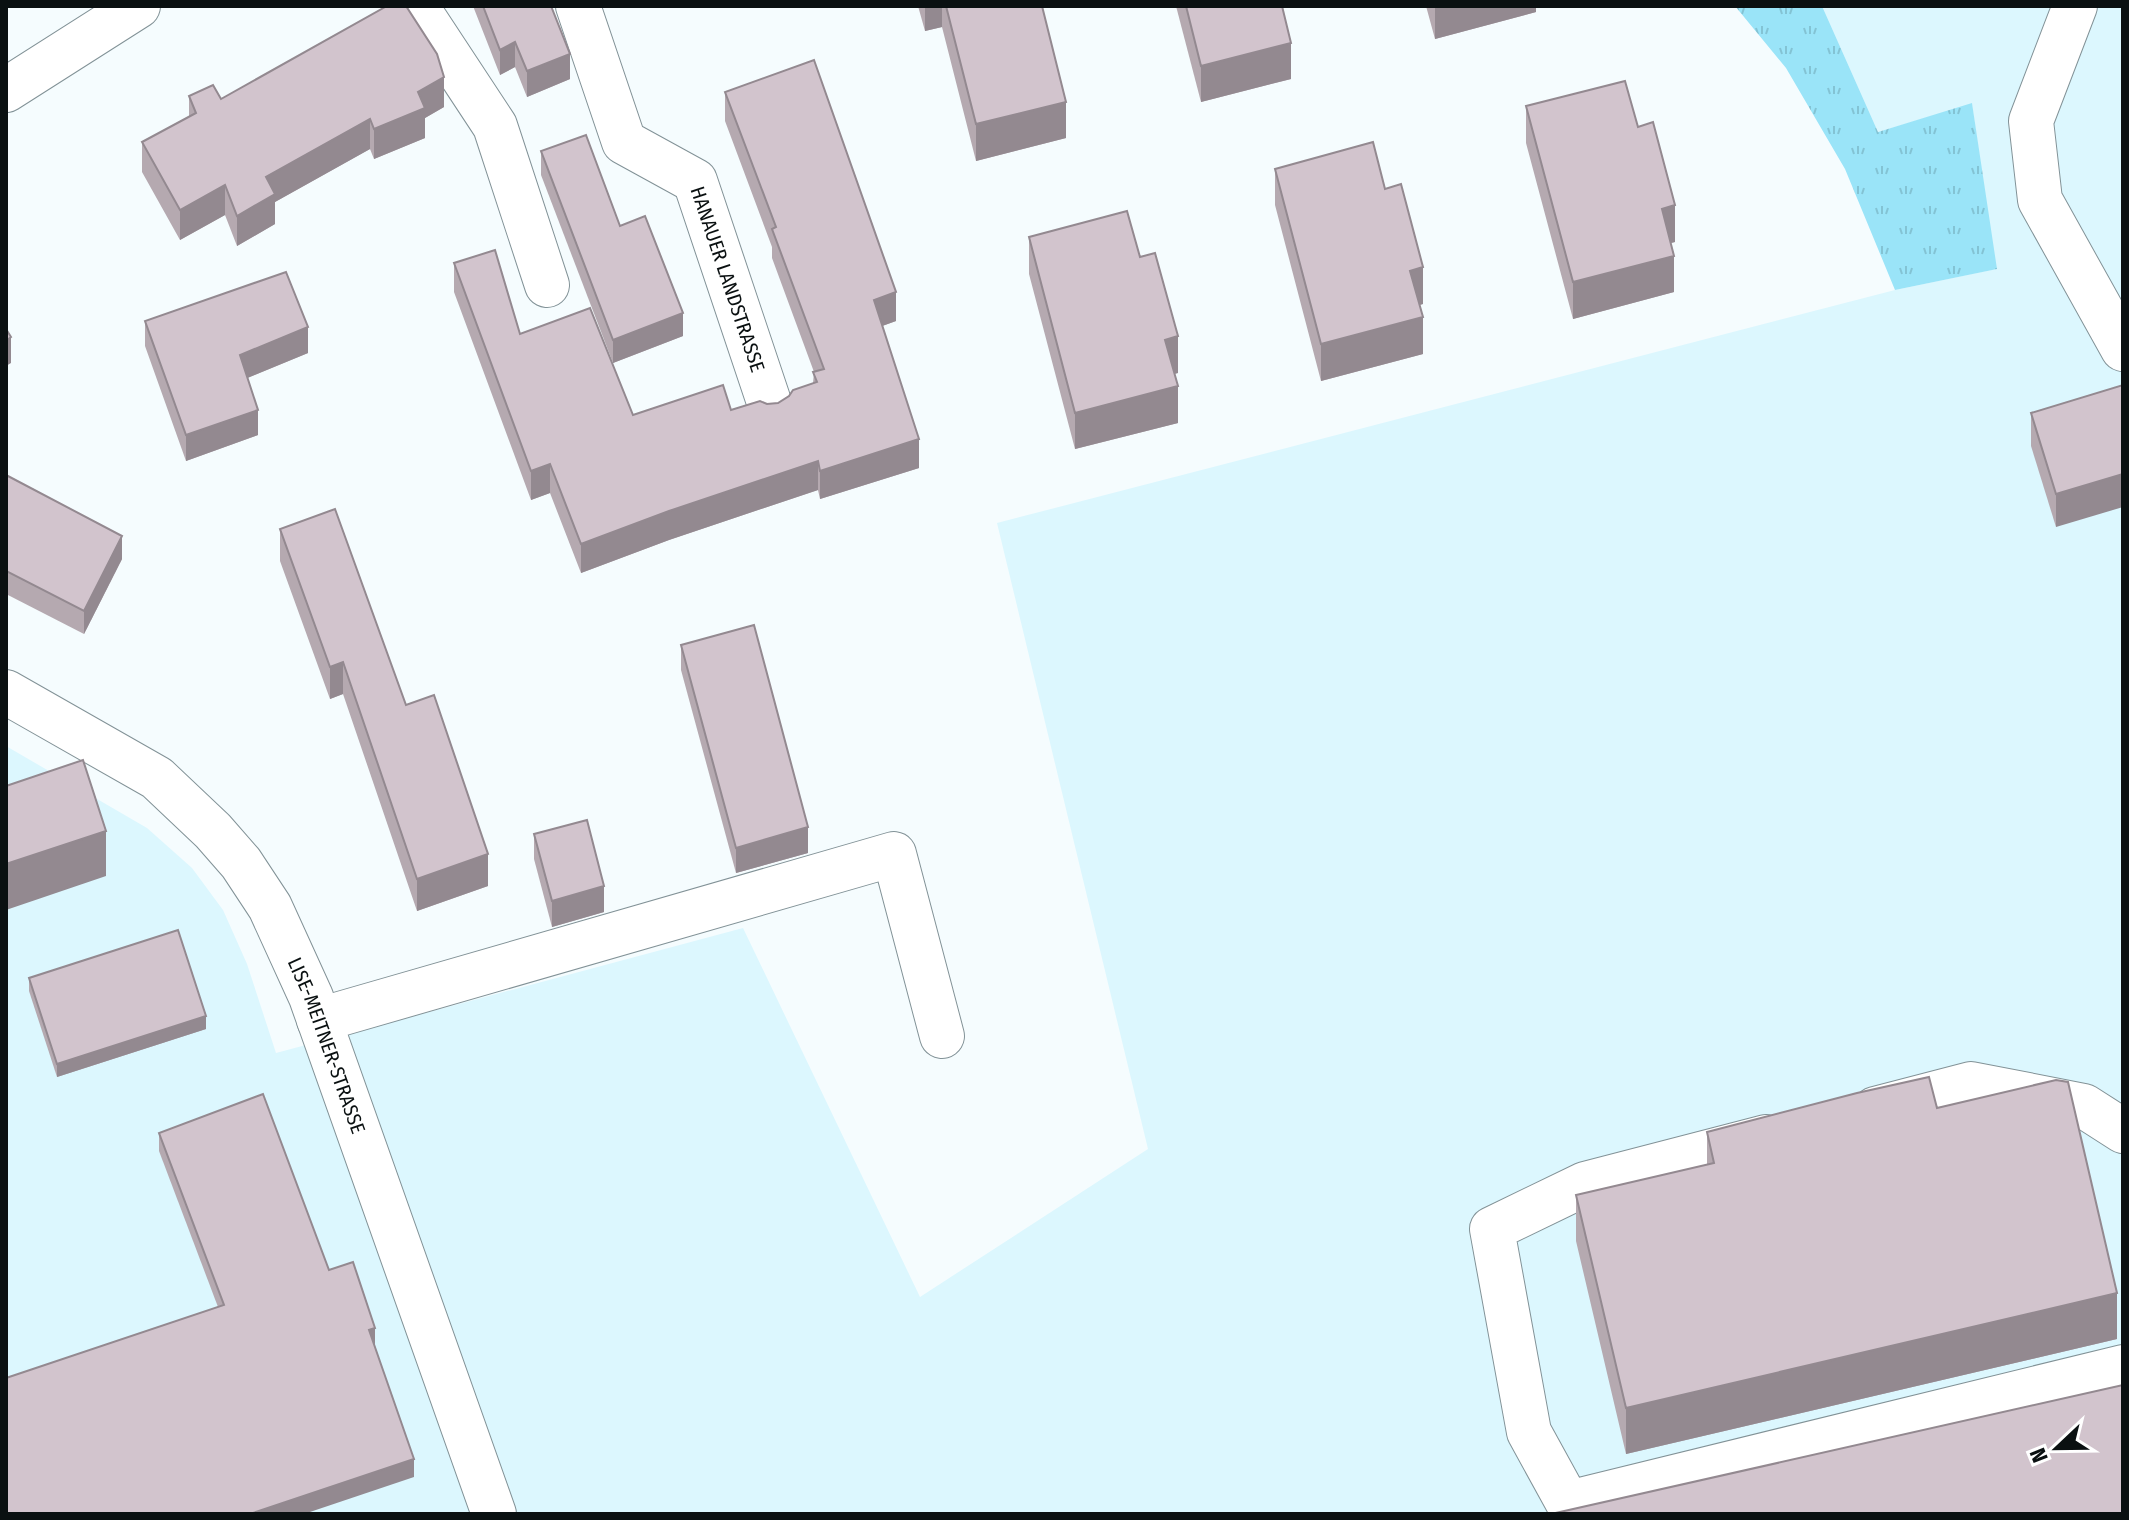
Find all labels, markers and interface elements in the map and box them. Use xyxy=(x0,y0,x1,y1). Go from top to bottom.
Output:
street label: HANAUER LANDSTRASSE xyxy=(686,183,770,375)
street label: LISE-MEITNER-STRASSE xyxy=(283,954,370,1137)
north arrow xyxy=(2017,1408,2097,1488)
text: N xyxy=(2024,1444,2054,1466)

